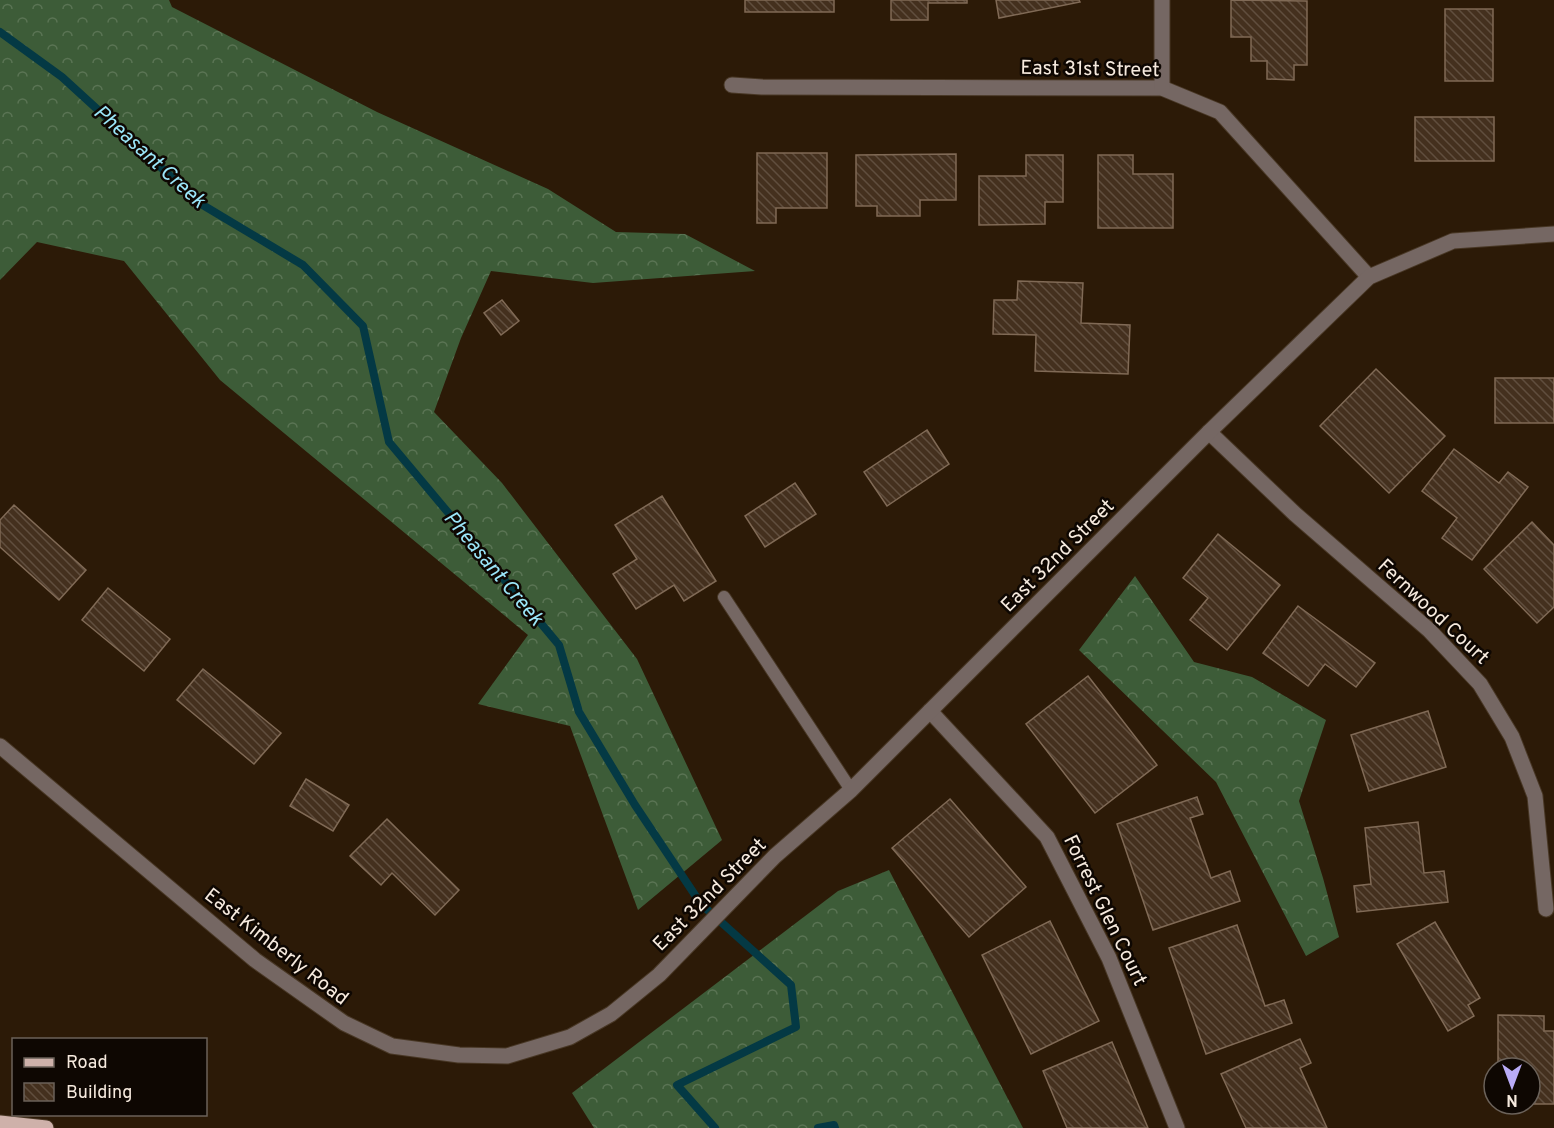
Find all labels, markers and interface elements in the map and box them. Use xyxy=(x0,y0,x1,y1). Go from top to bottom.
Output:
street label: East 31st Street xyxy=(1020,56,1160,84)
water label: Pheasant Creek xyxy=(87,100,211,215)
street label: East 32nd Street xyxy=(996,494,1121,619)
water label: Pheasant Creek xyxy=(437,506,549,632)
street label: Fernwood Court xyxy=(1371,554,1494,671)
street label: Forrest Glen Court xyxy=(1056,831,1152,991)
street label: East 32nd Street xyxy=(648,833,773,958)
street label: East Kimberly Road xyxy=(198,883,353,1012)
legend xyxy=(12,1038,207,1116)
text: Road xyxy=(66,1052,108,1075)
north arrow xyxy=(1482,1056,1542,1116)
text: Building xyxy=(66,1082,132,1105)
text: N xyxy=(1506,1089,1518,1109)

